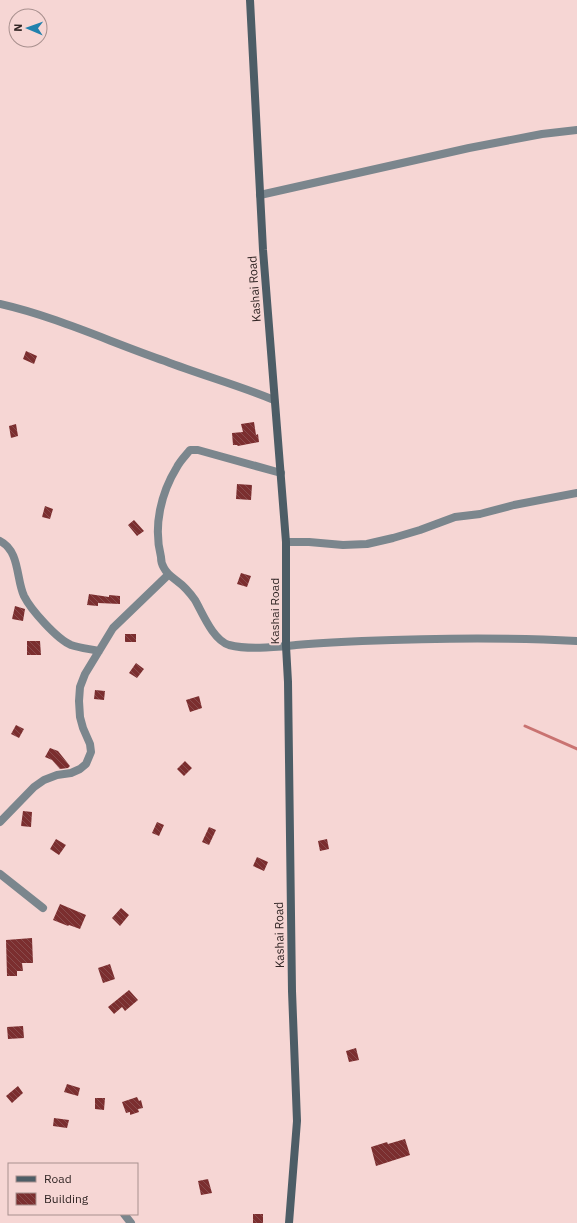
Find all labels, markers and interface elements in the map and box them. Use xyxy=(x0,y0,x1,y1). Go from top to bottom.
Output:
north arrow xyxy=(8,8,48,48)
text: N xyxy=(11,23,25,32)
street label: Kashai Road xyxy=(244,255,264,323)
street label: Kashai Road xyxy=(267,578,282,644)
street label: Kashai Road xyxy=(271,902,287,968)
legend xyxy=(8,1163,138,1215)
text: Road xyxy=(44,1171,72,1186)
text: Building xyxy=(44,1191,89,1206)

